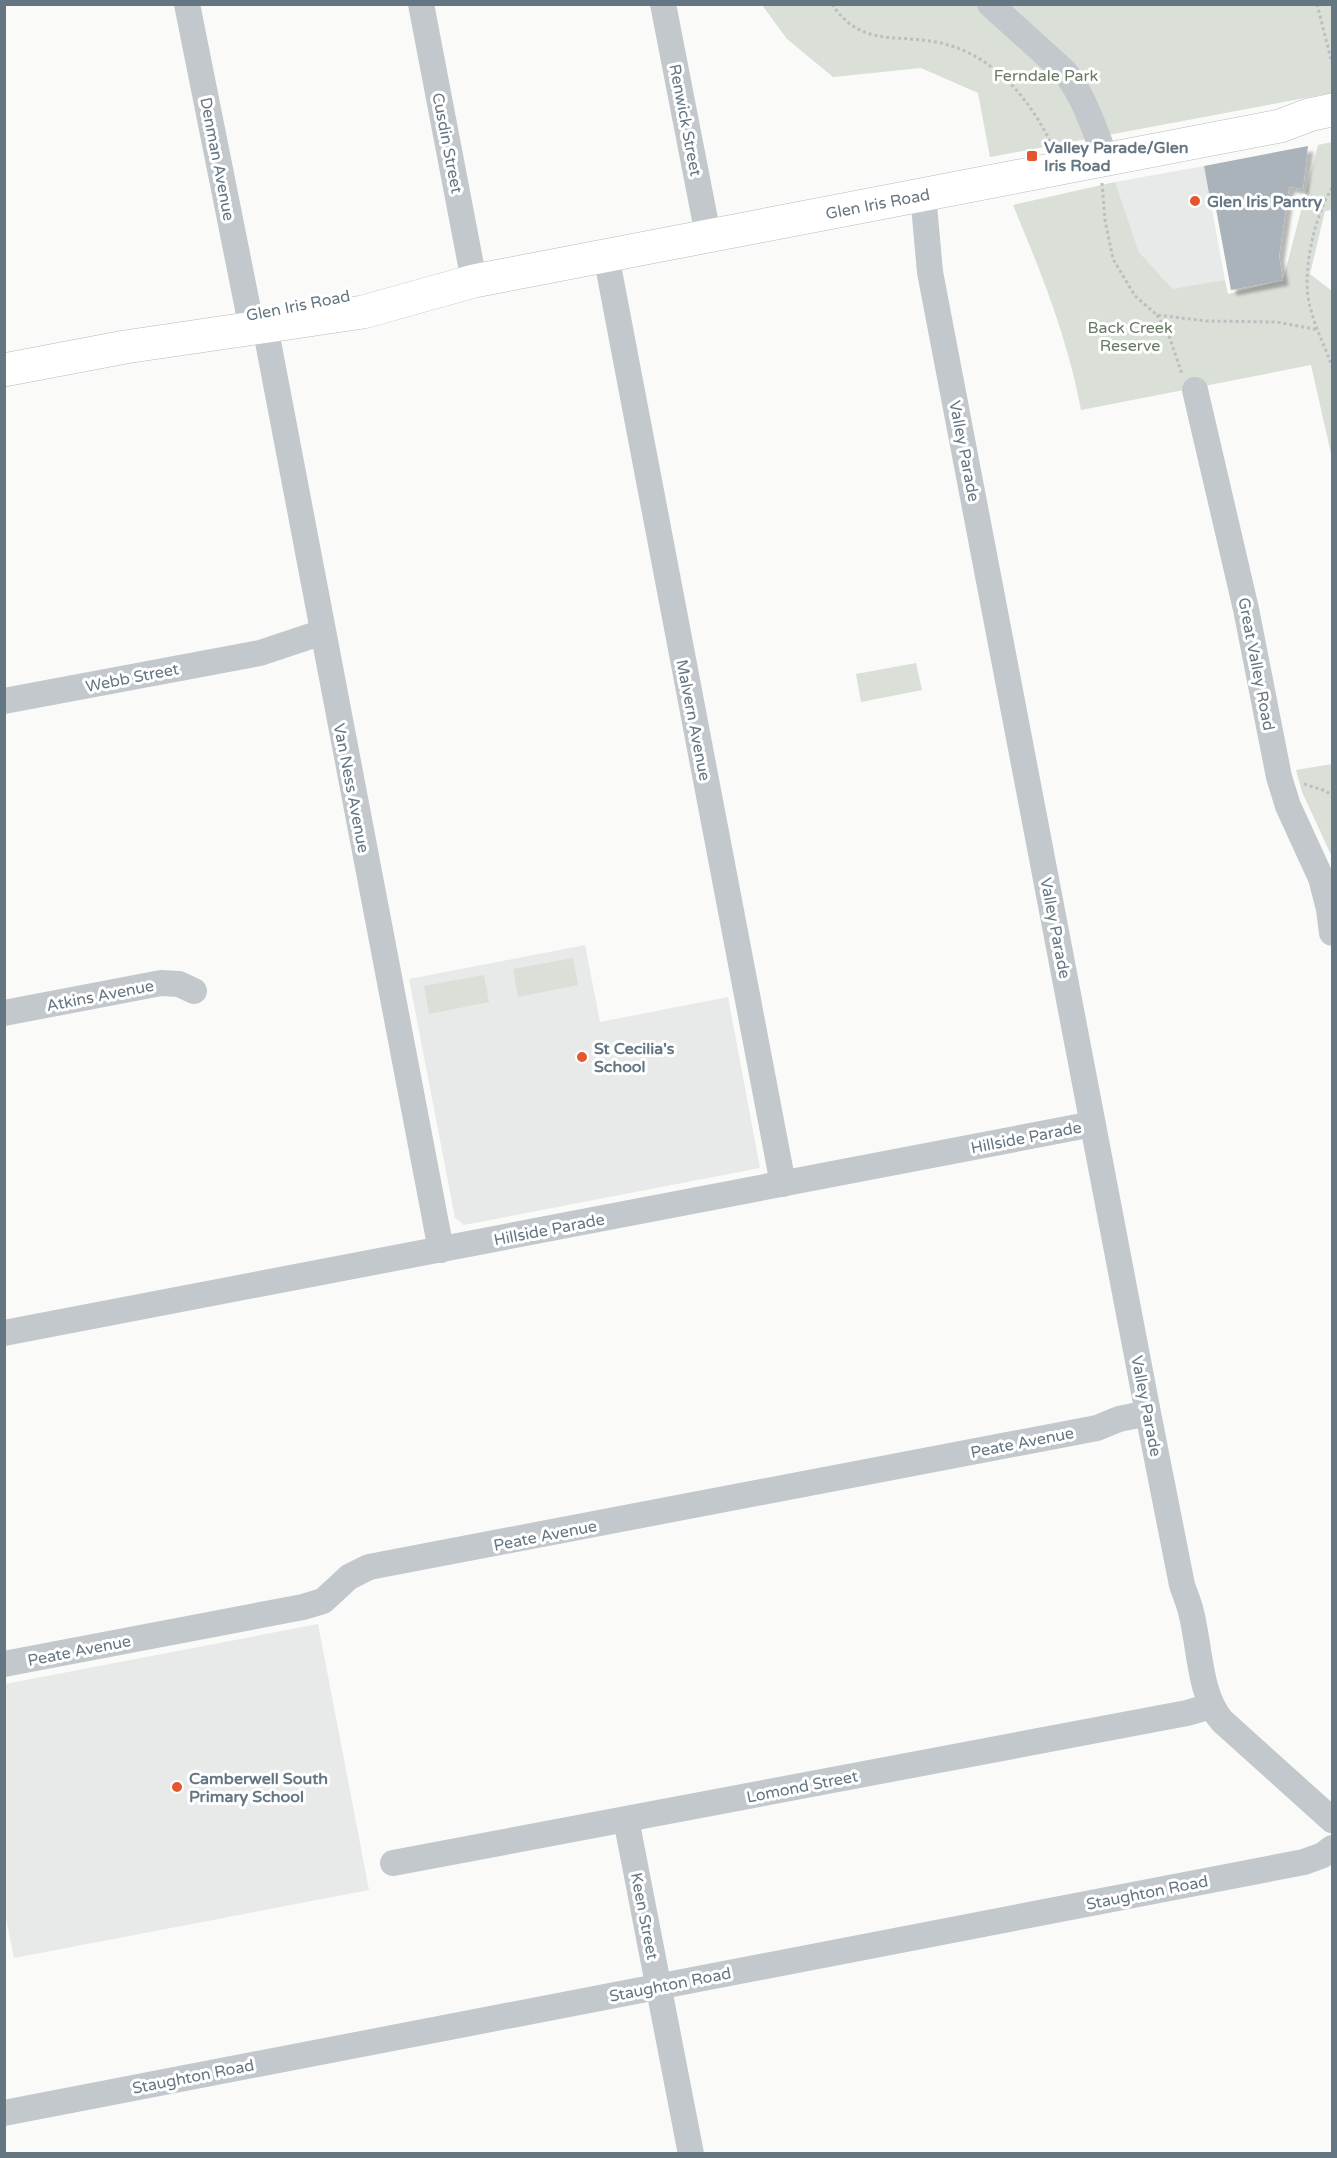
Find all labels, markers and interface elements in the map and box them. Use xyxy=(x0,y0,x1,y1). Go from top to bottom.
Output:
street label: Renwick Street xyxy=(664,62,706,178)
park label: Ferndale Park xyxy=(994,66,1099,86)
street label: Cusdin Street xyxy=(427,91,467,195)
street label: Denman Avenue xyxy=(195,96,239,223)
place label: Valley Parade/Glen Iris Road xyxy=(1044,138,1189,176)
marker: Valley Parade/Glen Iris Road xyxy=(1025,149,1039,163)
street label: Glen Iris Road xyxy=(824,185,932,224)
place label: Glen Iris Pantry xyxy=(1207,192,1323,212)
marker: Glen Iris Pantry xyxy=(1188,194,1202,208)
street label: Glen Iris Road xyxy=(244,286,352,326)
park label: Back Creek Reserve xyxy=(1087,318,1173,356)
street label: Valley Parade xyxy=(944,399,984,503)
street label: Great Valley Road xyxy=(1233,596,1279,732)
street label: Malvern Avenue xyxy=(671,658,715,783)
street label: Webb Street xyxy=(84,659,181,697)
street label: Van Ness Avenue xyxy=(329,722,373,855)
street label: Valley Parade xyxy=(1035,876,1075,980)
street label: Atkins Avenue xyxy=(45,976,156,1016)
place label: St Cecilia's School xyxy=(594,1039,675,1077)
marker: St Cecilia's School xyxy=(575,1050,589,1064)
street label: Hillside Parade xyxy=(969,1117,1083,1159)
street label: Hillside Parade xyxy=(492,1209,606,1251)
street label: Valley Parade xyxy=(1126,1354,1166,1458)
street label: Peate Avenue xyxy=(969,1423,1076,1463)
street label: Peate Avenue xyxy=(492,1516,599,1556)
street label: Peate Avenue xyxy=(26,1631,133,1671)
street label: Lomond Street xyxy=(745,1766,860,1808)
place label: Camberwell South Primary School xyxy=(189,1769,328,1807)
marker: Camberwell South Primary School xyxy=(170,1780,184,1794)
street label: Keen Street xyxy=(626,1871,662,1962)
street label: Staughton Road xyxy=(1085,1871,1210,1915)
street label: Staughton Road xyxy=(608,1963,733,2007)
street label: Staughton Road xyxy=(131,2055,256,2099)

